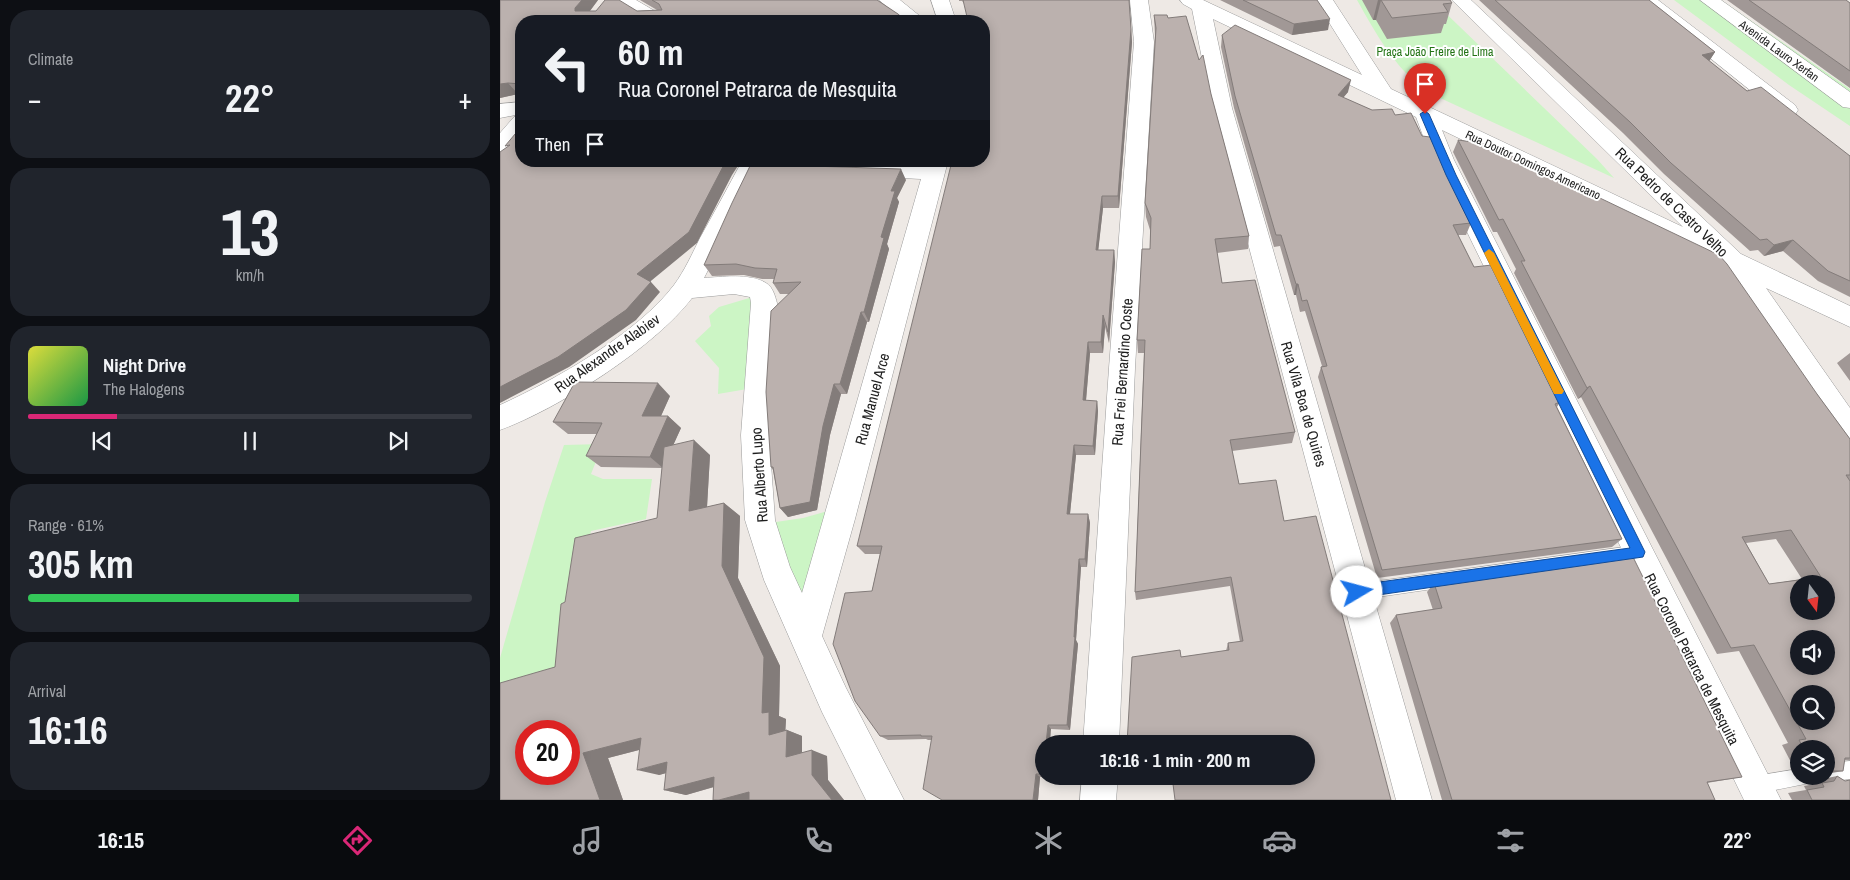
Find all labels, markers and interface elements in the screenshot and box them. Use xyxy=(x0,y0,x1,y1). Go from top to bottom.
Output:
street label: Avenida Lauro Xerfan xyxy=(1735,16,1822,85)
text: 60 m xyxy=(618,29,683,76)
icon: left xyxy=(535,35,600,100)
park label: Praça João Freire de Lima xyxy=(1376,44,1494,60)
text: Climate xyxy=(28,48,73,70)
pin xyxy=(1404,63,1446,114)
icon: arrive xyxy=(1411,70,1439,98)
text: 22° xyxy=(225,73,275,124)
text: Rua Coronel Petrarca de Mesquita xyxy=(618,74,897,104)
text: − xyxy=(28,80,41,118)
text: + xyxy=(459,80,472,118)
street label: Rua Doutor Domingos Americano xyxy=(1463,127,1603,203)
icon: arrive xyxy=(581,130,609,158)
text: Then xyxy=(535,131,571,157)
street label: Rua Pedro de Castro Velho xyxy=(1611,142,1733,262)
text: 13 xyxy=(220,188,280,275)
text: km/h xyxy=(236,264,264,286)
street label: Rua Frei Bernardino Coste xyxy=(1106,297,1138,446)
street label: Rua Alexandre Alabiev xyxy=(550,308,665,397)
street label: Rua Vila Boa de Quires xyxy=(1276,339,1332,469)
street label: Rua Manuel Arce xyxy=(850,351,894,447)
text: Night Drive xyxy=(103,352,186,378)
text: The Halogens xyxy=(103,378,185,400)
icon: previous xyxy=(88,427,116,455)
icon: pause xyxy=(236,427,264,455)
icon: next xyxy=(384,427,412,455)
street label: Rua Alberto Lupo xyxy=(745,427,773,523)
text: Range · 61% xyxy=(28,514,104,536)
text: 305 km xyxy=(28,539,134,590)
position arrow xyxy=(1330,565,1382,617)
street label: Rua Coronel Petrarca de Mesquita xyxy=(1639,570,1745,749)
north arrow xyxy=(1790,575,1835,620)
map controls xyxy=(1790,575,1835,785)
button: sound xyxy=(1790,630,1835,675)
text: Arrival xyxy=(28,680,66,702)
button: search xyxy=(1790,685,1835,730)
text: 16:16 xyxy=(28,705,108,756)
speed limit sign: 20 xyxy=(515,720,580,785)
button: layers xyxy=(1790,740,1835,785)
text: 16:16 · 1 min · 200 m xyxy=(1100,747,1250,773)
icon: directions xyxy=(340,823,375,858)
icon: music xyxy=(570,823,605,858)
icon: phone xyxy=(801,823,836,858)
icon: climate xyxy=(1031,823,1066,858)
icon: car xyxy=(1262,823,1297,858)
icon: filters xyxy=(1493,823,1528,858)
text: 16:15 xyxy=(98,825,144,855)
text: 22° xyxy=(1723,825,1752,855)

